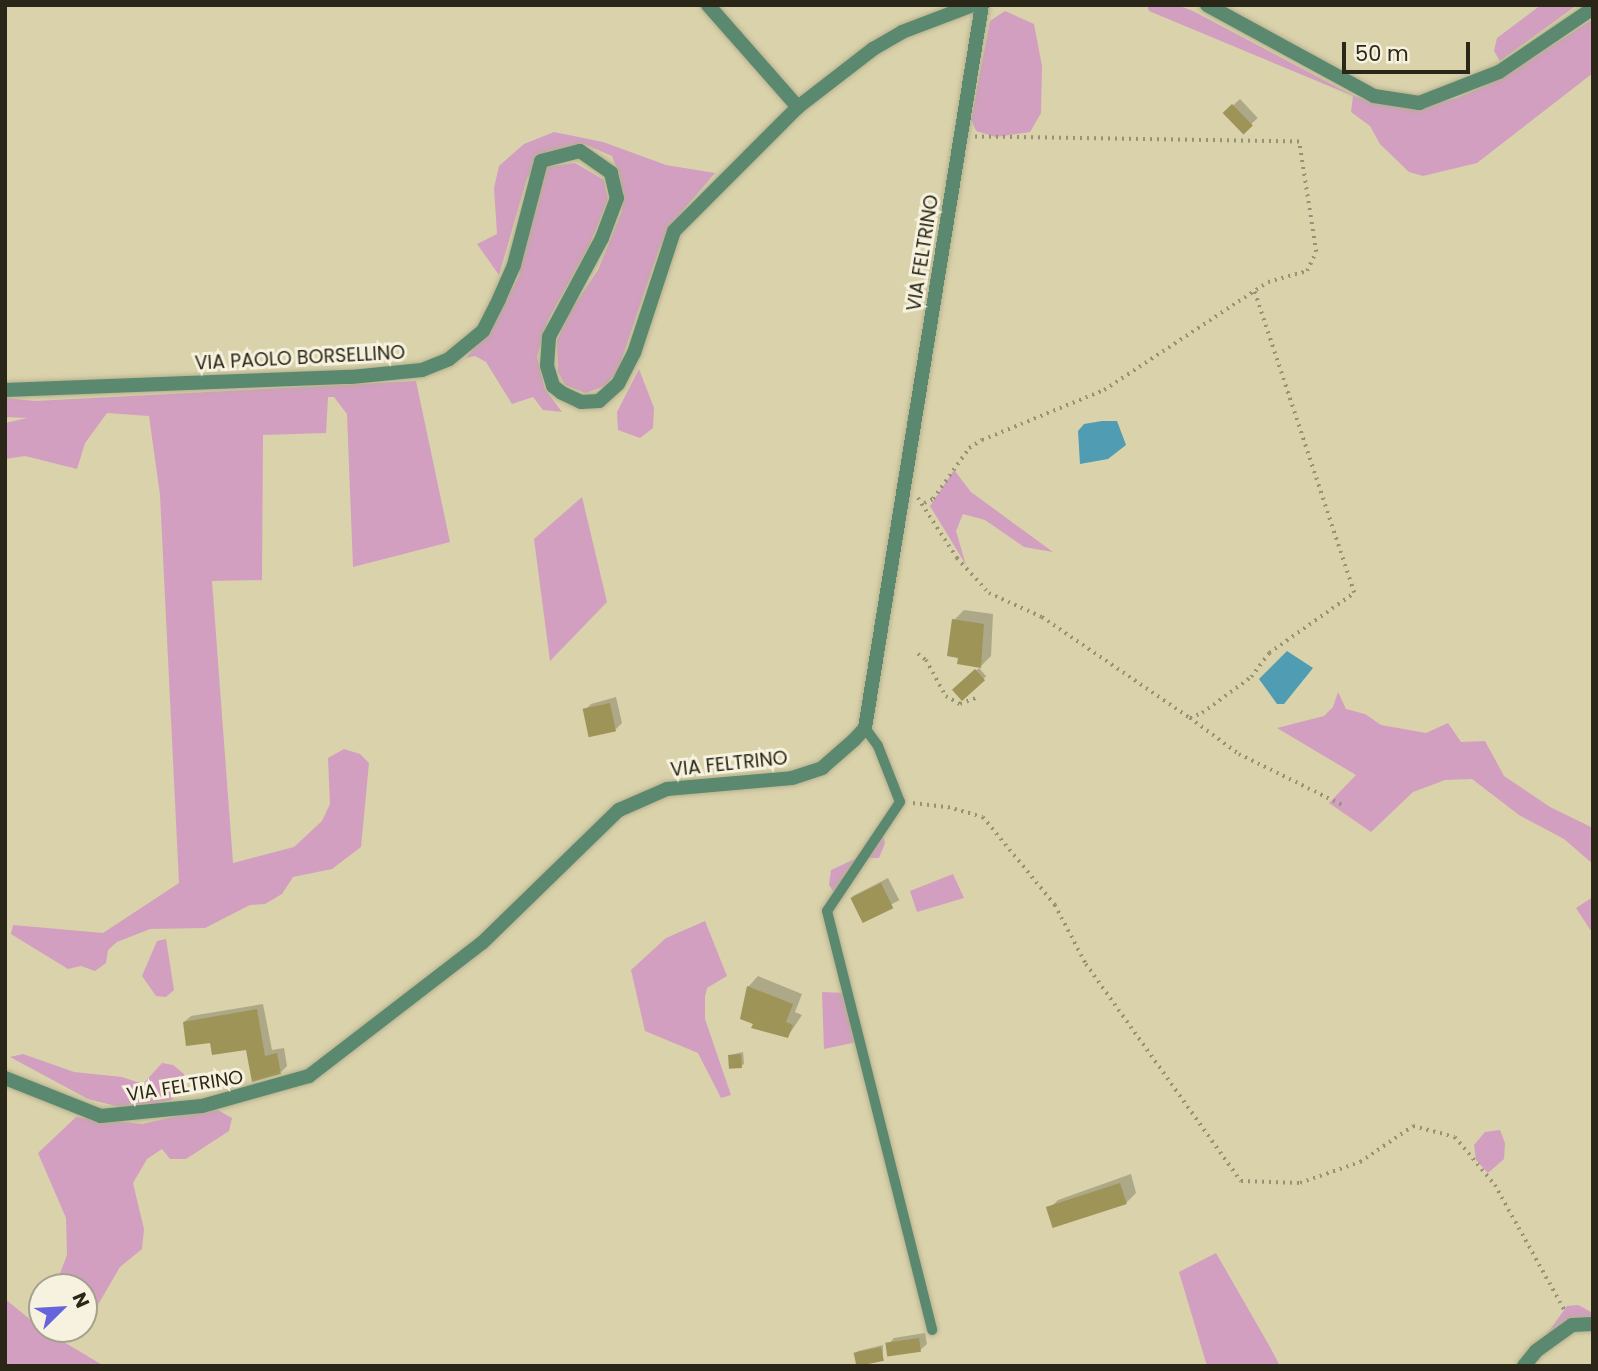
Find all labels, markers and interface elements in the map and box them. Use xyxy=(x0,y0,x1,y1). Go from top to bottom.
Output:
scale bar xyxy=(1346,28,1474,72)
text: 50 m xyxy=(1355,39,1409,68)
street label: VIA FELTRINO xyxy=(903,193,943,313)
street label: VIA PAOLO BORSELLINO xyxy=(194,341,406,375)
street label: VIA FELTRINO xyxy=(669,747,789,781)
street label: VIA FELTRINO xyxy=(125,1066,245,1106)
north arrow xyxy=(28,1273,98,1343)
text: N xyxy=(66,1288,96,1312)

